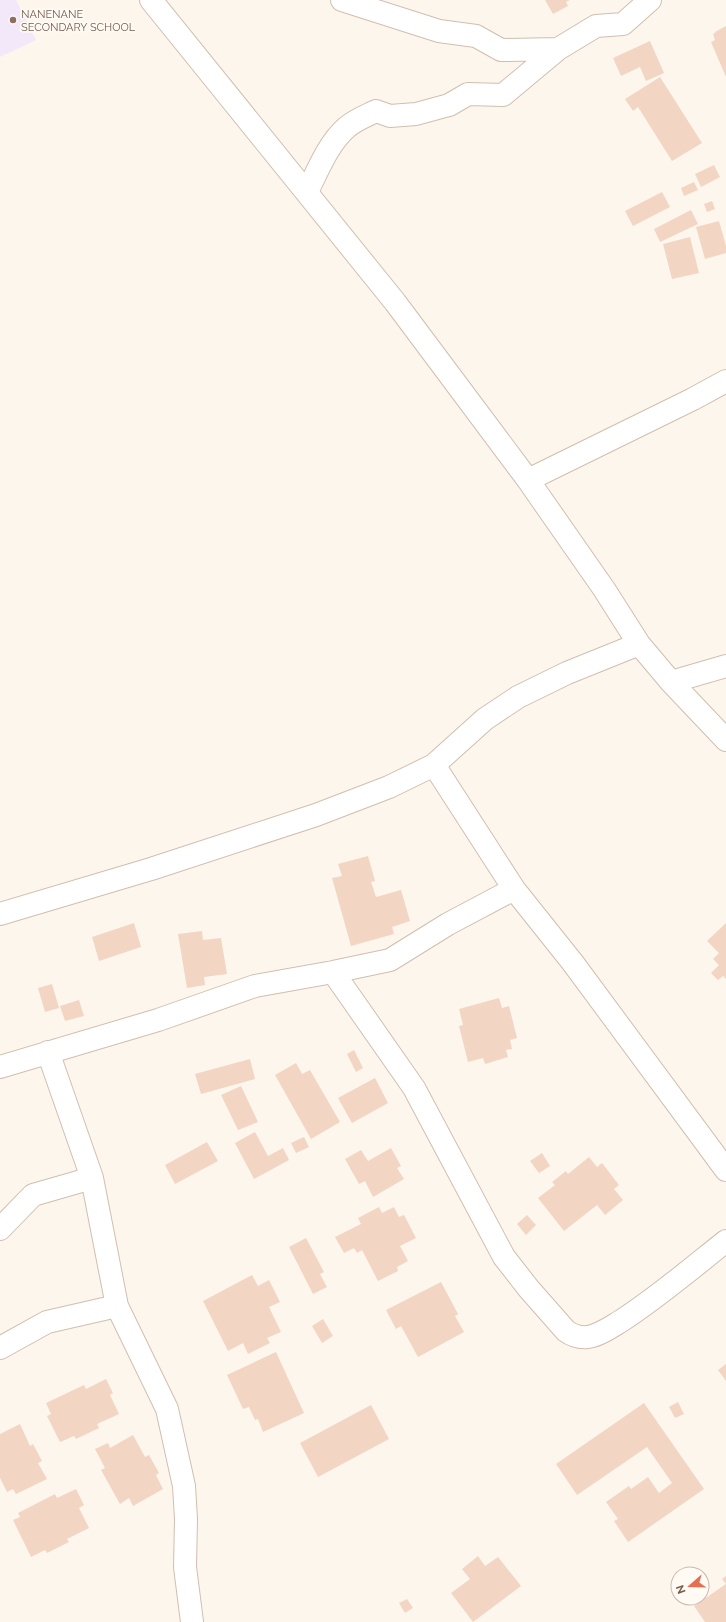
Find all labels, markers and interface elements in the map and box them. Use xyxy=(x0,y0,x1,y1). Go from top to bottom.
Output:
place label: NANENANE SECONDARY SCHOOL xyxy=(21,8,136,34)
marker: NANENANE SECONDARY SCHOOL xyxy=(8,15,18,25)
north arrow xyxy=(670,1566,710,1606)
text: N xyxy=(674,1583,689,1595)

